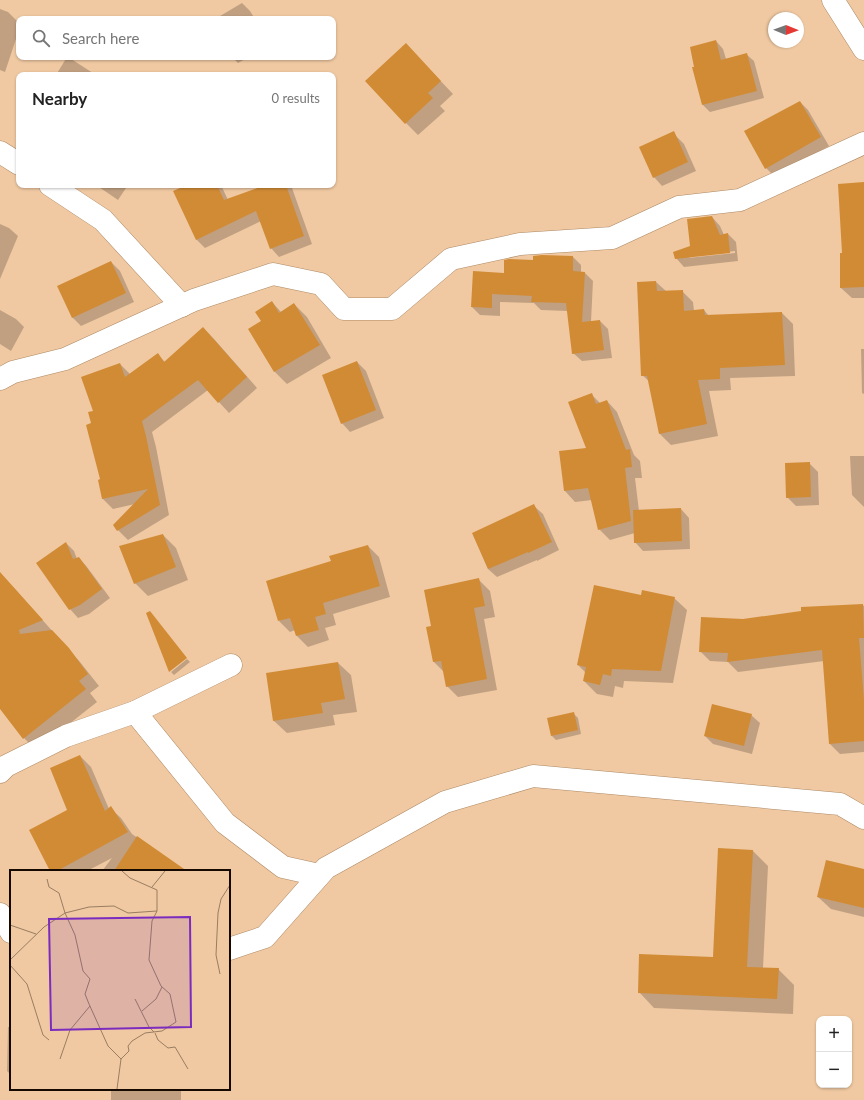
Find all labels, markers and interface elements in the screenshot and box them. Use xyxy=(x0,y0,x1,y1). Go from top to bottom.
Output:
north arrow xyxy=(768,12,804,48)
search box xyxy=(16,16,336,60)
icon: search xyxy=(30,27,52,49)
text: Search here xyxy=(62,29,139,47)
text: Nearby xyxy=(32,88,87,109)
text: 0 results xyxy=(272,90,320,106)
inset map xyxy=(10,870,230,1090)
map controls xyxy=(816,1016,852,1088)
button: + xyxy=(816,1016,852,1052)
button: − xyxy=(816,1052,852,1088)

